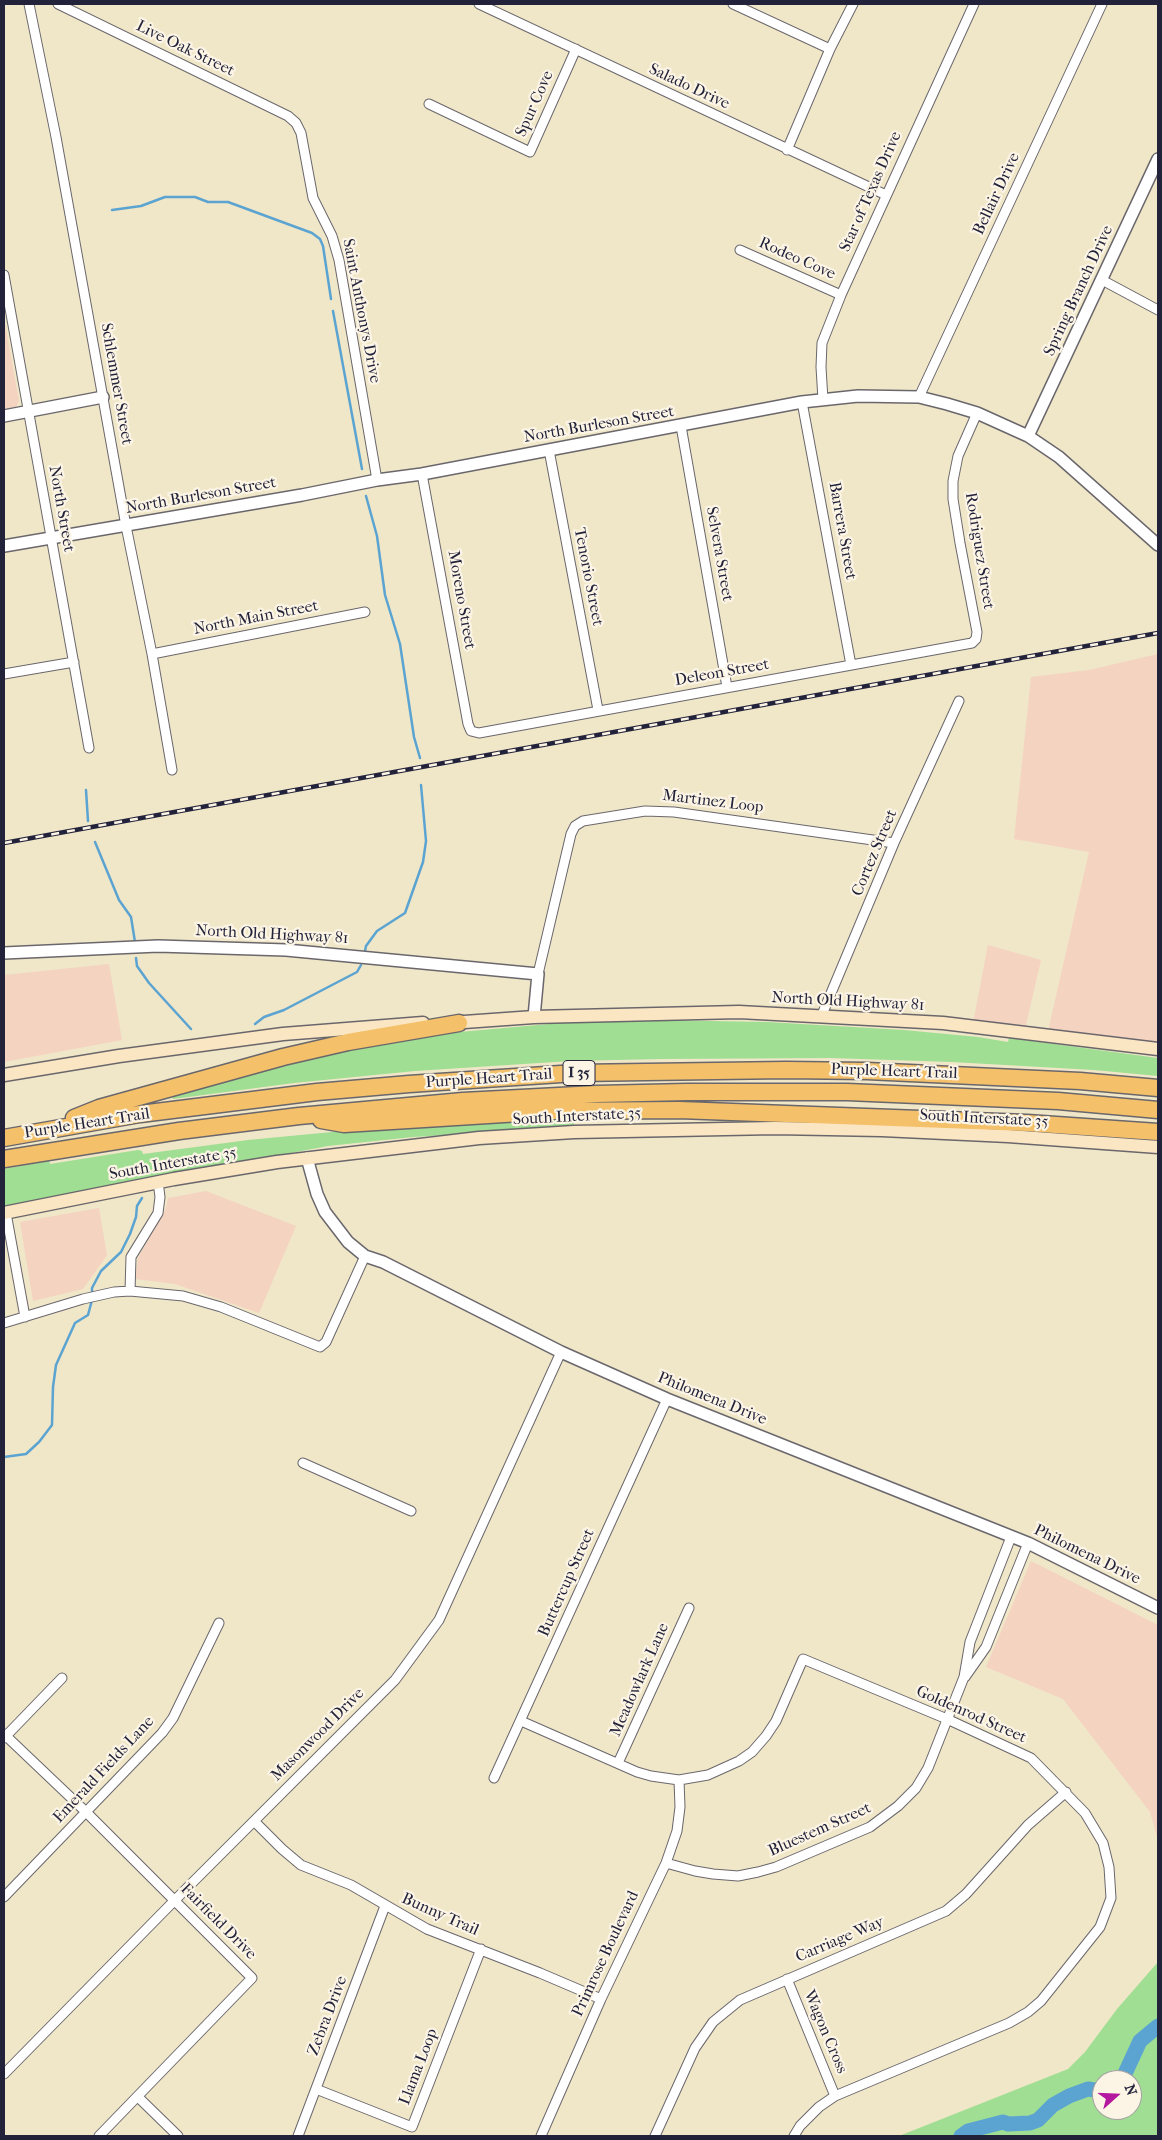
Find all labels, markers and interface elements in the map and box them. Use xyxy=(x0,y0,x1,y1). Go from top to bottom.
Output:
street label: Live Oak Street xyxy=(133,17,237,81)
street label: Salado Drive xyxy=(646,60,732,114)
street label: Spur Cove xyxy=(512,68,558,140)
street label: Star of Texas Drive xyxy=(836,129,906,255)
street label: Bellair Drive xyxy=(970,150,1024,238)
street label: Spring Branch Drive xyxy=(1040,223,1118,359)
street label: Rodeo Cove xyxy=(756,234,838,284)
street label: Saint Anthonys Drive xyxy=(338,237,384,385)
street label: Schlemmer Street xyxy=(96,322,136,446)
street label: North Burleson Street xyxy=(522,402,676,448)
street label: North Street xyxy=(44,464,78,554)
street label: North Burleson Street xyxy=(124,473,278,519)
street label: Barrera Street xyxy=(824,481,860,581)
street label: Rodriguez Street xyxy=(960,491,998,611)
street label: Selvera Street xyxy=(701,505,737,603)
street label: Tenorio Street xyxy=(569,526,607,628)
street label: Moreno Street xyxy=(443,549,479,651)
street label: North Main Street xyxy=(192,597,320,639)
street label: Deleon Street xyxy=(673,655,771,691)
street label: Martinez Loop xyxy=(661,786,765,818)
street label: Cortez Street xyxy=(848,807,902,899)
street label: North Old Highway 81 xyxy=(195,921,349,949)
street label: North Old Highway 81 xyxy=(771,988,925,1016)
road number: I 35 xyxy=(563,1060,595,1086)
street label: Purple Heart Trail xyxy=(830,1060,958,1084)
street label: Purple Heart Trail xyxy=(425,1065,553,1093)
street label: South Interstate 35 xyxy=(512,1104,642,1130)
street label: Purple Heart Trail xyxy=(23,1105,151,1143)
street label: South Interstate 35 xyxy=(919,1106,1049,1132)
street label: South Interstate 35 xyxy=(108,1143,238,1185)
street label: Philomena Drive xyxy=(655,1368,769,1430)
street label: Philomena Drive xyxy=(1031,1521,1143,1589)
street label: Buttercup Street xyxy=(535,1526,599,1640)
street label: Meadowlark Lane xyxy=(606,1620,674,1740)
street label: Goldenrod Street xyxy=(913,1682,1029,1748)
street label: Masonwood Drive xyxy=(267,1684,369,1786)
street label: Emerald Fields Lane xyxy=(50,1713,158,1827)
street label: Bluestem Street xyxy=(766,1799,874,1861)
street label: Fairfield Drive xyxy=(176,1880,260,1964)
street label: Primrose Boulevard xyxy=(568,1888,644,2020)
street label: Bunny Trail xyxy=(398,1889,482,1941)
street label: Carriage Way xyxy=(793,1913,887,1967)
street label: Zebra Drive xyxy=(304,1973,352,2059)
street label: Wagon Cross xyxy=(799,1987,851,2077)
street label: Llama Loop xyxy=(396,2026,442,2108)
north arrow xyxy=(1092,2070,1142,2120)
text: N xyxy=(1121,2082,1140,2098)

